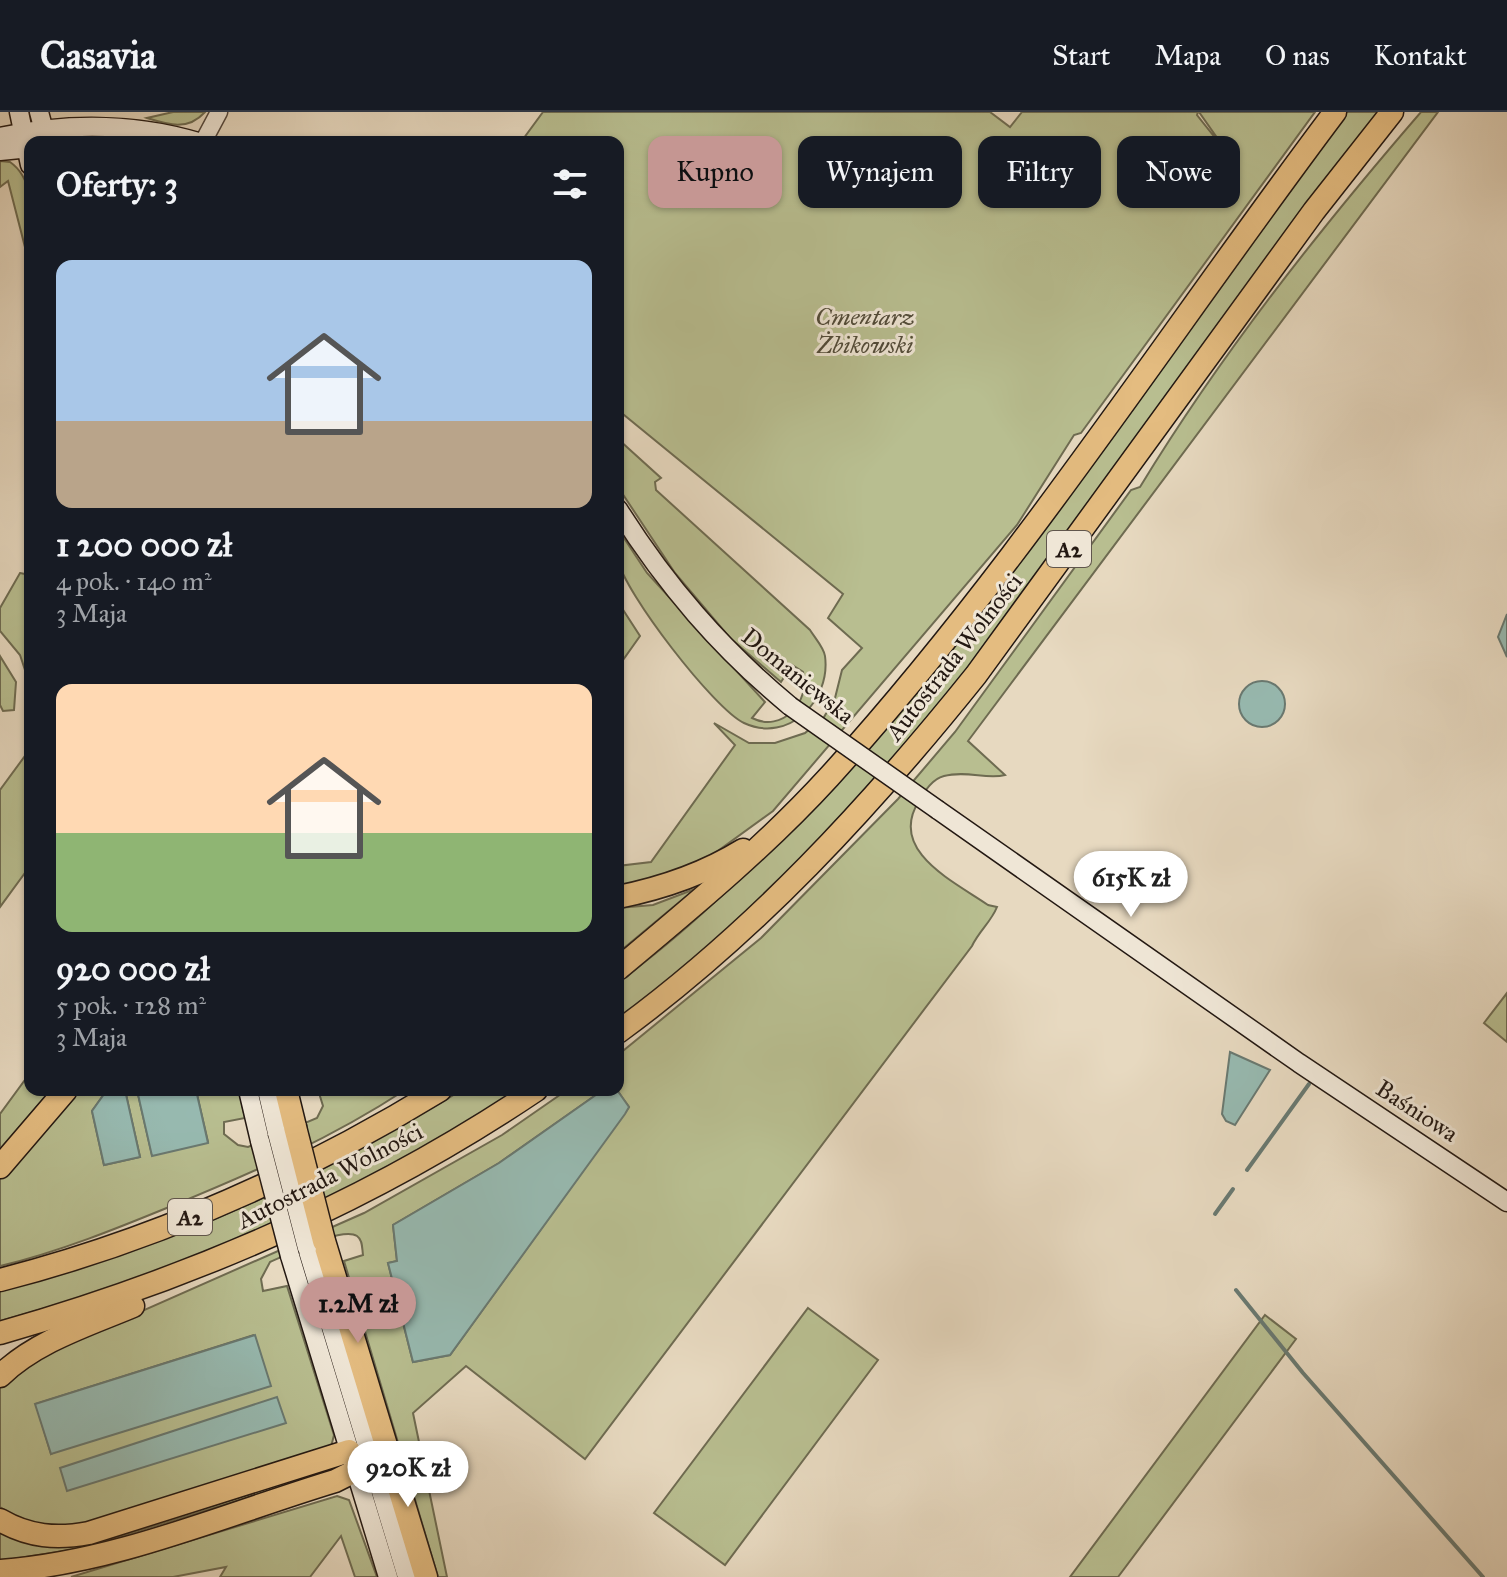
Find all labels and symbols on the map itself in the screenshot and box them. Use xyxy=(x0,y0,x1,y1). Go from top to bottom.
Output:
park label: Cmentarz Żbikowski xyxy=(815,302,915,360)
road number: A2 xyxy=(1047,531,1091,567)
street label: Autostrada Wolności xyxy=(879,567,1029,748)
street label: Domaniewska xyxy=(735,621,861,731)
pin: 615K zł xyxy=(1057,851,1205,919)
street label: Baśniowa xyxy=(1370,1073,1465,1149)
street label: Autostrada Wolności xyxy=(231,1116,428,1236)
road number: A2 xyxy=(168,1199,212,1235)
pin: 1.2M zł xyxy=(284,1277,432,1345)
pin: 920K zł xyxy=(334,1441,482,1509)

